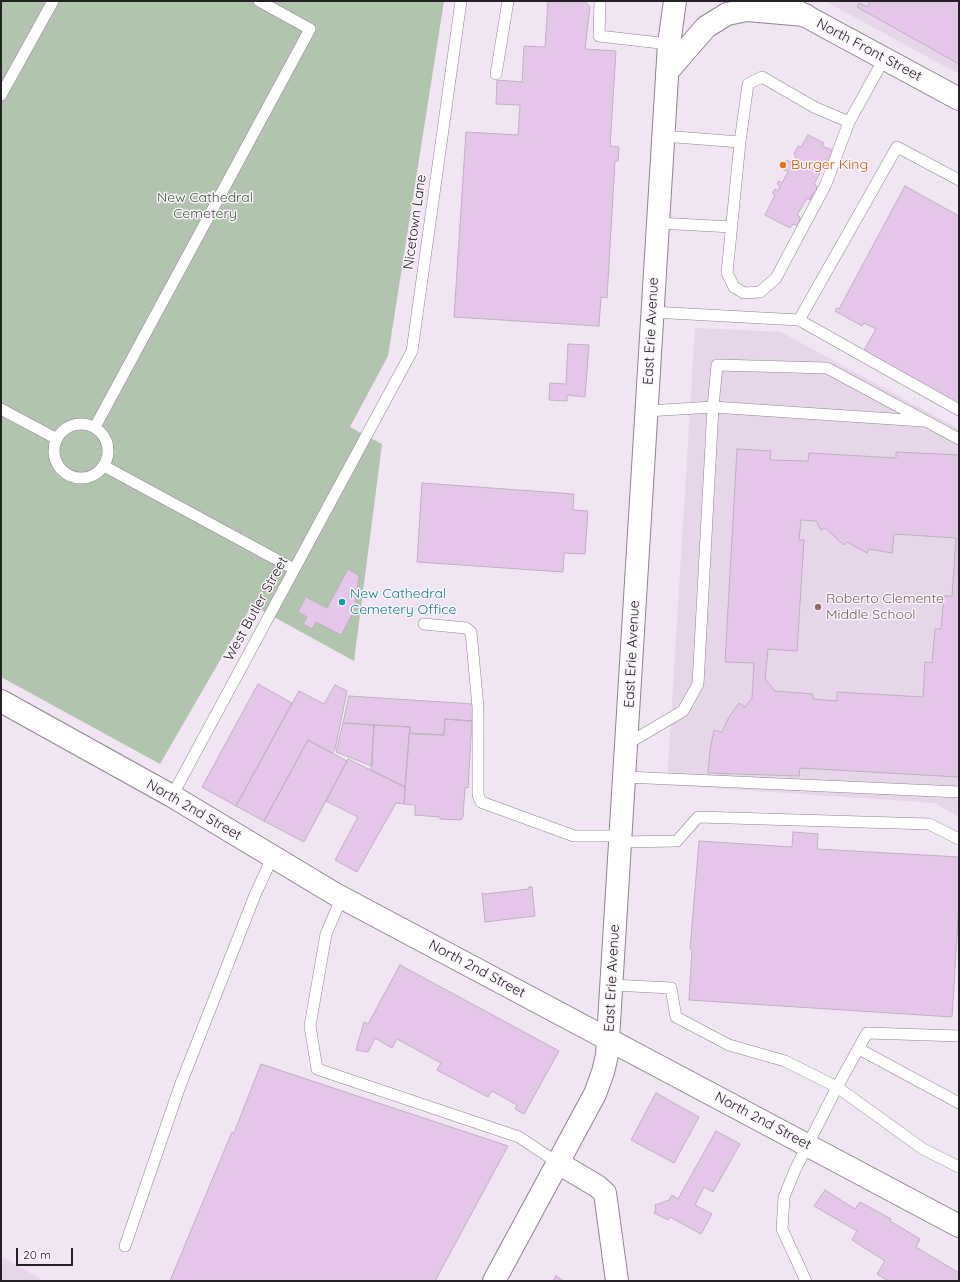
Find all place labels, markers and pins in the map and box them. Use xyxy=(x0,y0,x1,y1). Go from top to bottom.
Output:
place label: Burger King xyxy=(791,157,868,173)
marker: Burger King xyxy=(778,160,788,170)
place label: New Cathedral Cemetery Office xyxy=(350,586,456,618)
place label: Roberto Clemente Middle School xyxy=(826,591,944,624)
marker: New Cathedral Cemetery Office xyxy=(337,597,347,607)
marker: Roberto Clemente Middle School xyxy=(813,602,823,612)

